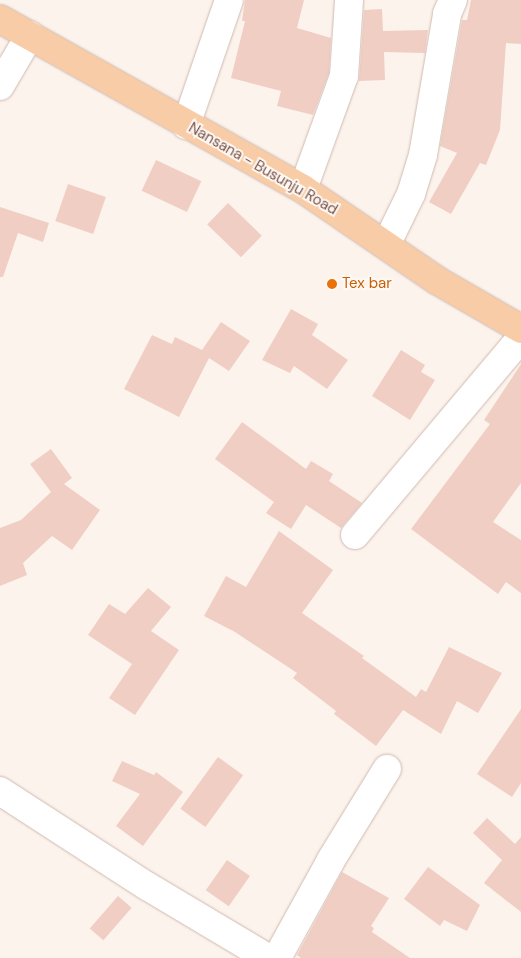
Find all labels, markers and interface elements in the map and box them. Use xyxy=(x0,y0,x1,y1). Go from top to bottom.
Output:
street label: Nansana - Busunju Road xyxy=(185,119,341,219)
place label: Tex bar xyxy=(342,275,392,293)
marker: Tex bar xyxy=(326,278,338,290)

